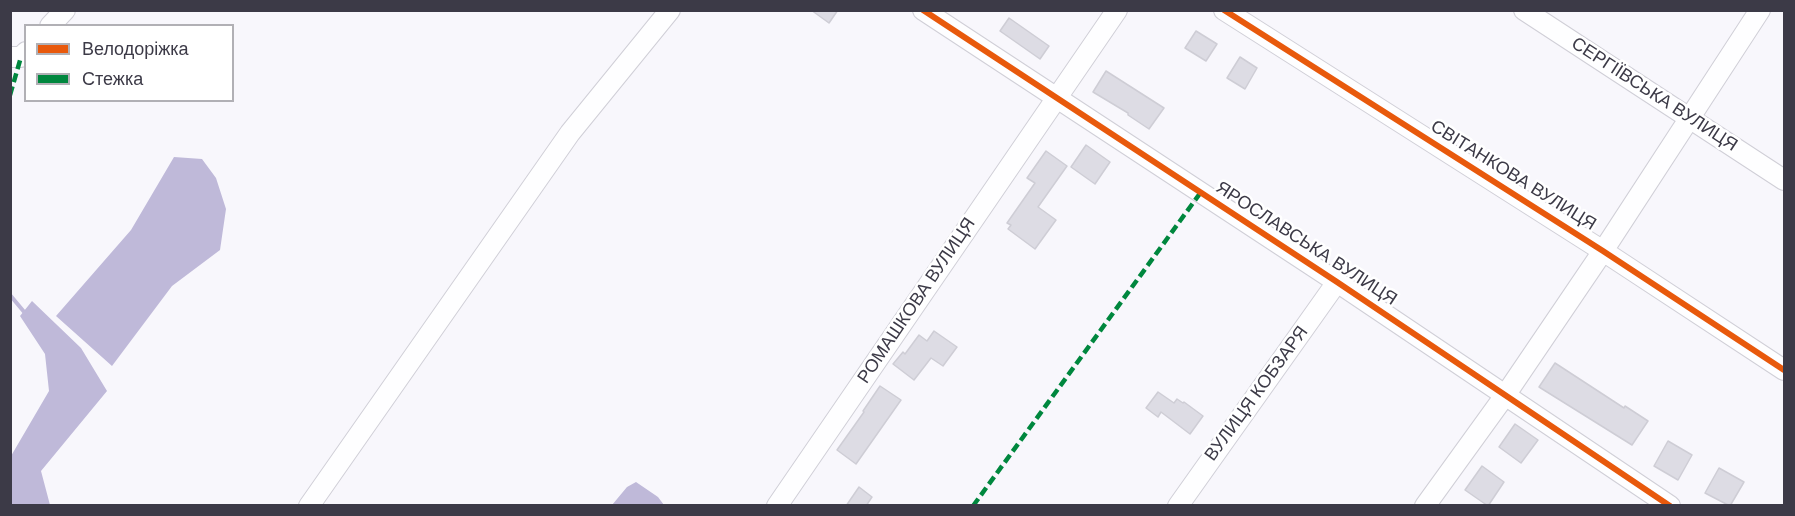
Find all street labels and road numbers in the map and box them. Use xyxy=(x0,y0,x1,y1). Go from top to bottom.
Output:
street label: СЕРГІЇВСЬКА ВУЛИЦЯ xyxy=(1567,33,1741,157)
street label: СВІТАНКОВА ВУЛИЦЯ xyxy=(1426,116,1600,236)
street label: ЯРОСЛАВСЬКА ВУЛИЦЯ xyxy=(1211,177,1401,311)
street label: РОМАШКОВА ВУЛИЦЯ xyxy=(854,214,980,388)
street label: ВУЛИЦЯ КОБЗАРЯ xyxy=(1201,322,1313,466)

